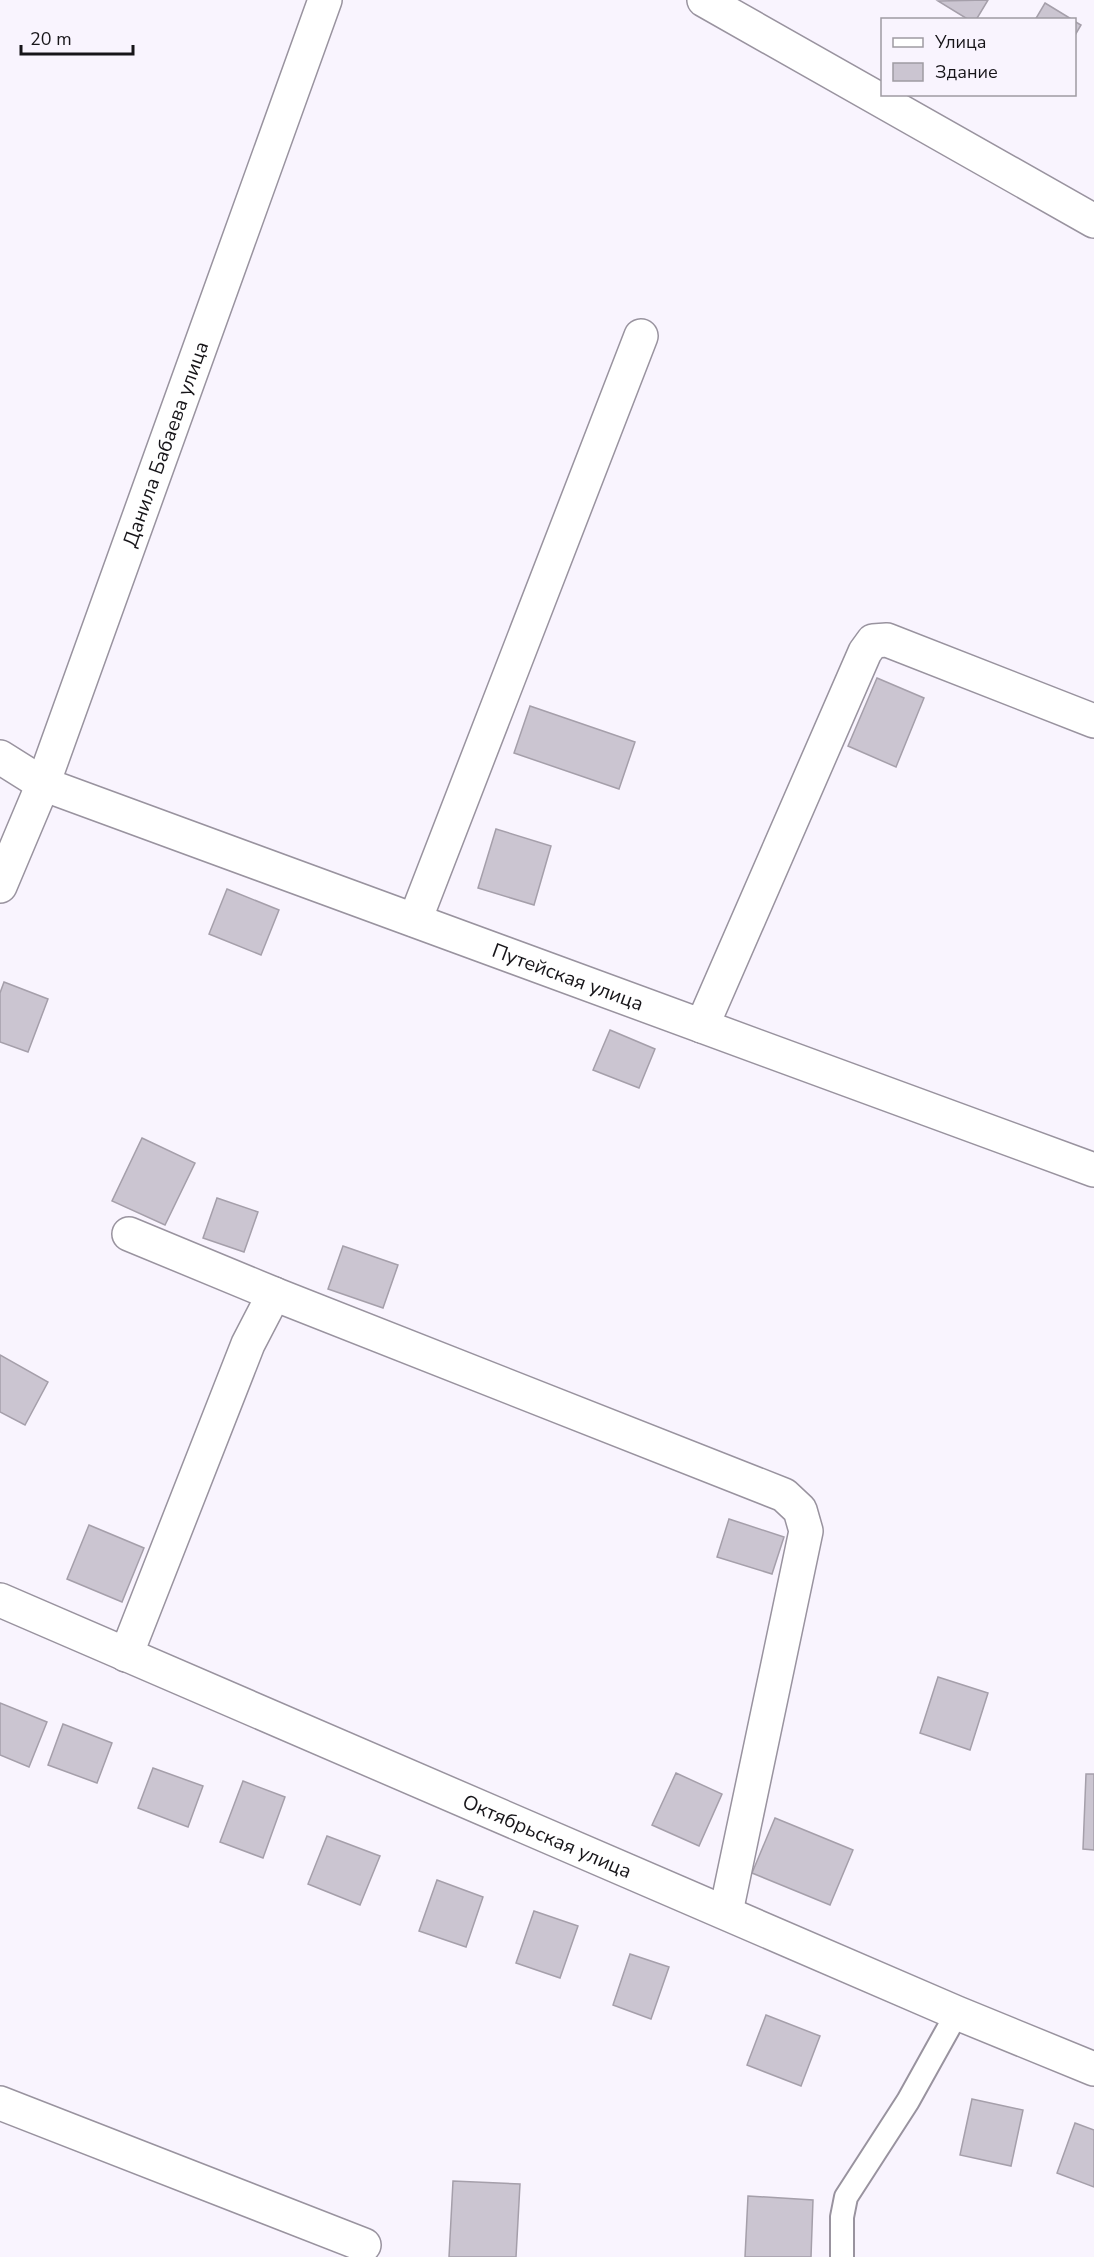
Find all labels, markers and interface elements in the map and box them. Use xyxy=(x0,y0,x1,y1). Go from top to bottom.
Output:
scale bar xyxy=(21,18,134,56)
legend xyxy=(881,18,1076,96)
text: 20 m xyxy=(30,27,72,51)
text: Улица xyxy=(934,30,986,54)
text: Здание xyxy=(935,60,998,84)
street label: Данила Бабаева улица xyxy=(116,338,215,551)
street label: Путейская улица xyxy=(488,937,647,1017)
street label: Октябрьская улица xyxy=(458,1788,636,1885)

